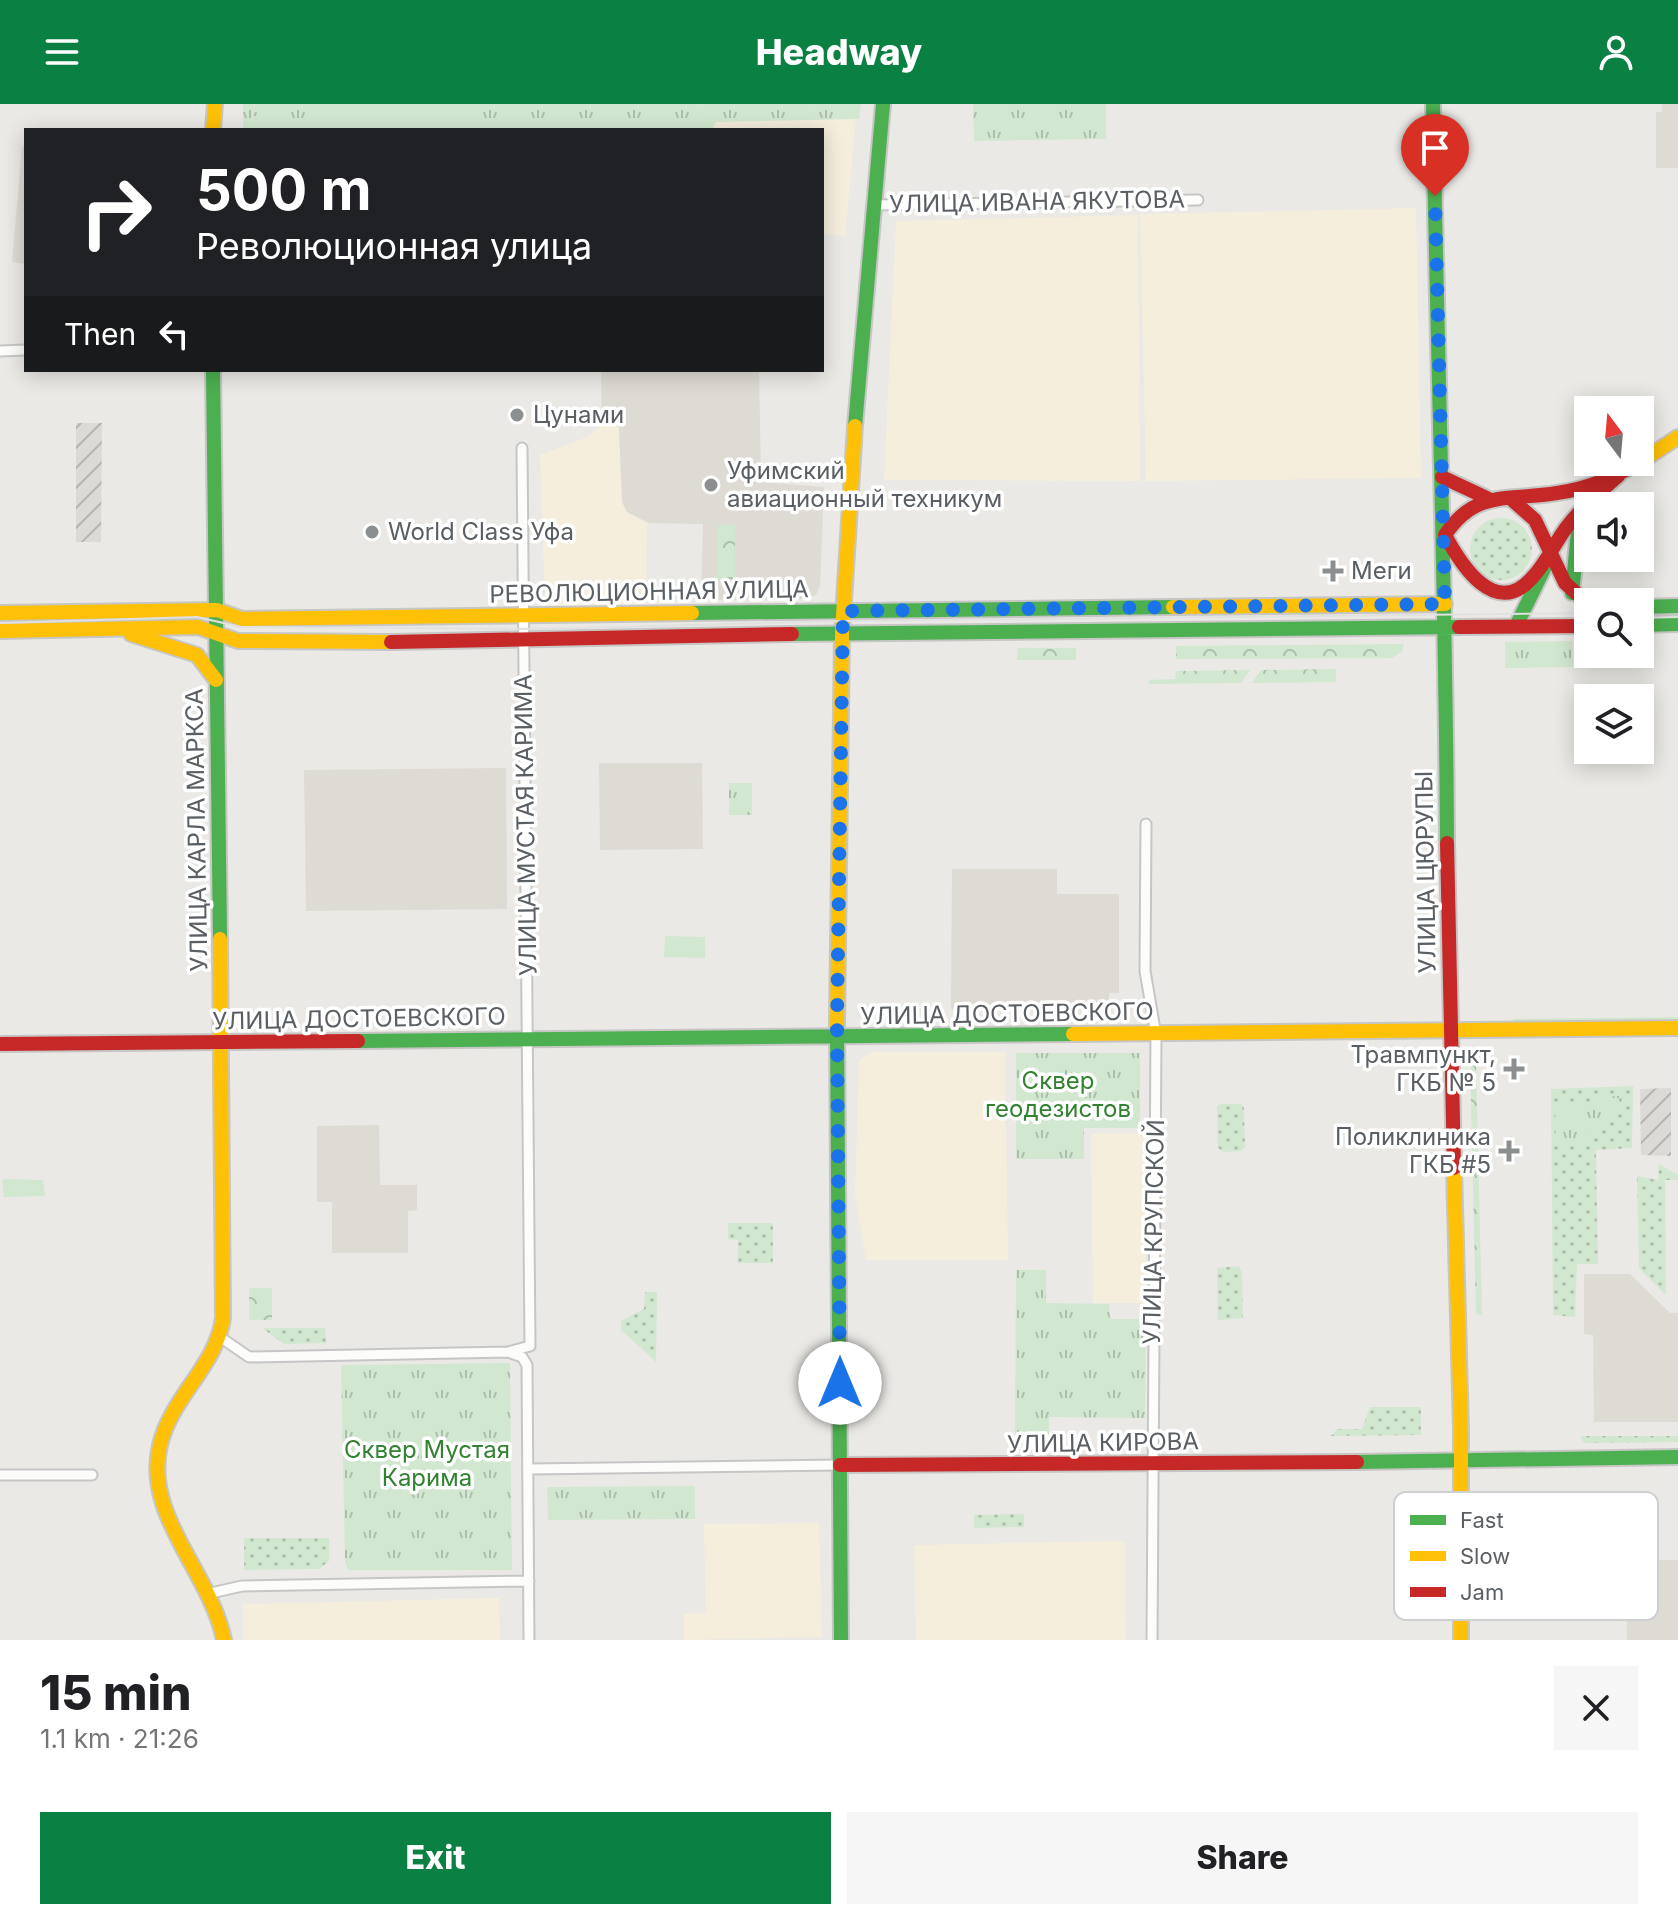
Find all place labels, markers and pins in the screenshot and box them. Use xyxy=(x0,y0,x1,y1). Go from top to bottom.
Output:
pin xyxy=(1401,114,1469,196)
place label: Цунами xyxy=(533,400,624,429)
marker: Цунами xyxy=(508,406,526,424)
place label: Уфимский авиационный техникум xyxy=(727,456,1002,513)
marker: Уфимский авиационный техникум xyxy=(702,476,720,494)
place label: World Class Уфа xyxy=(388,517,574,546)
marker: World Class Уфа xyxy=(363,523,381,541)
place label: Меги xyxy=(1351,556,1412,585)
marker: Меги xyxy=(1322,560,1344,582)
place label: Травмпункт, ГКБ № 5 xyxy=(1350,1040,1496,1097)
marker: Травмпункт, ГКБ № 5 xyxy=(1503,1058,1525,1080)
place label: Поликлиника ГКБ #5 xyxy=(1335,1122,1491,1179)
marker: Поликлиника ГКБ #5 xyxy=(1498,1140,1520,1162)

